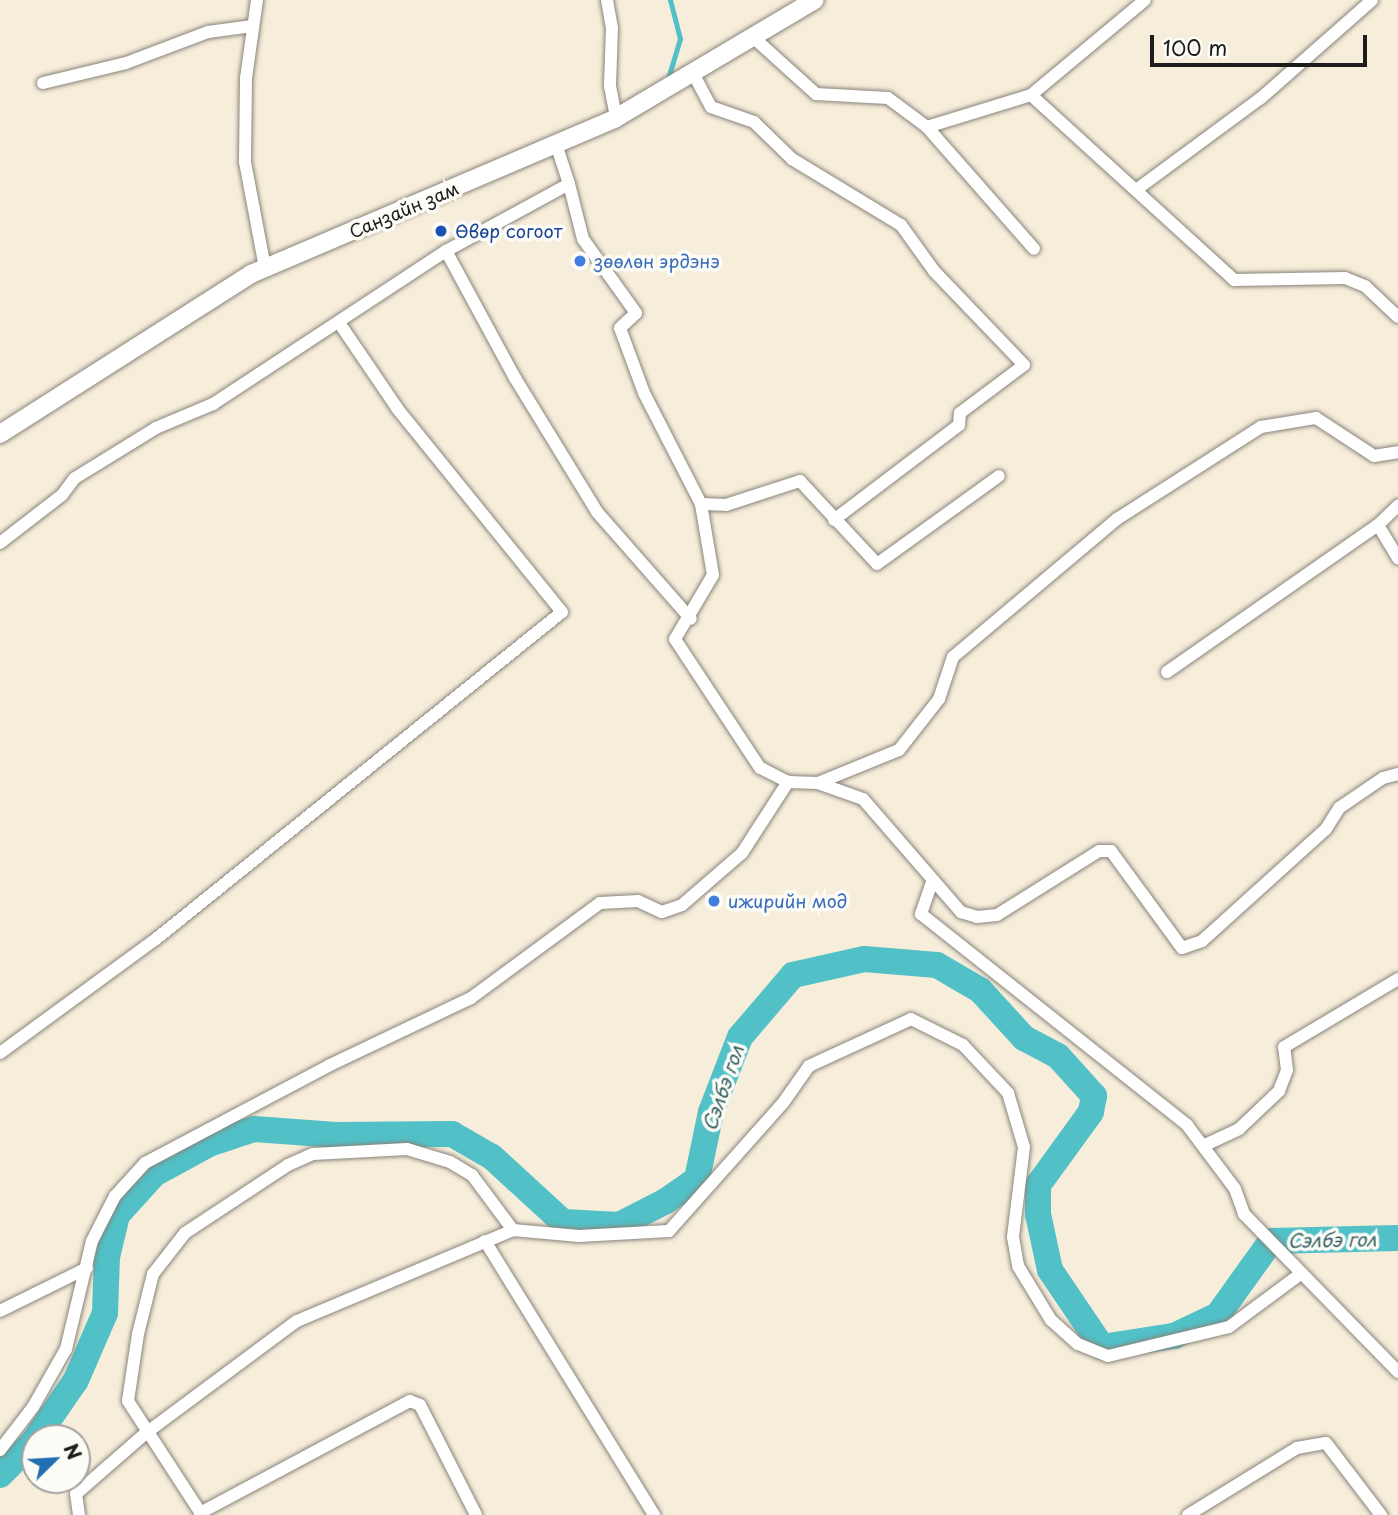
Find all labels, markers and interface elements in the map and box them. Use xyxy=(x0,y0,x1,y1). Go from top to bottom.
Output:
scale bar xyxy=(1153,21,1370,65)
text: 100 m xyxy=(1163,31,1227,63)
street label: Санзайн зам xyxy=(346,177,462,243)
place label: Өвөр согоот xyxy=(455,220,562,242)
marker: Өвөр согоот xyxy=(433,223,449,239)
place label: зөөлөн эрдэнэ xyxy=(594,250,720,272)
marker: зөөлөн эрдэнэ xyxy=(572,253,588,269)
place label: ижирийн мод xyxy=(728,890,848,912)
marker: ижирийн мод xyxy=(706,893,722,909)
water label: Сэлбэ гол xyxy=(698,1042,748,1134)
water label: Сэлбэ гол xyxy=(1287,1228,1377,1252)
north arrow xyxy=(21,1424,91,1494)
text: N xyxy=(58,1439,89,1464)

